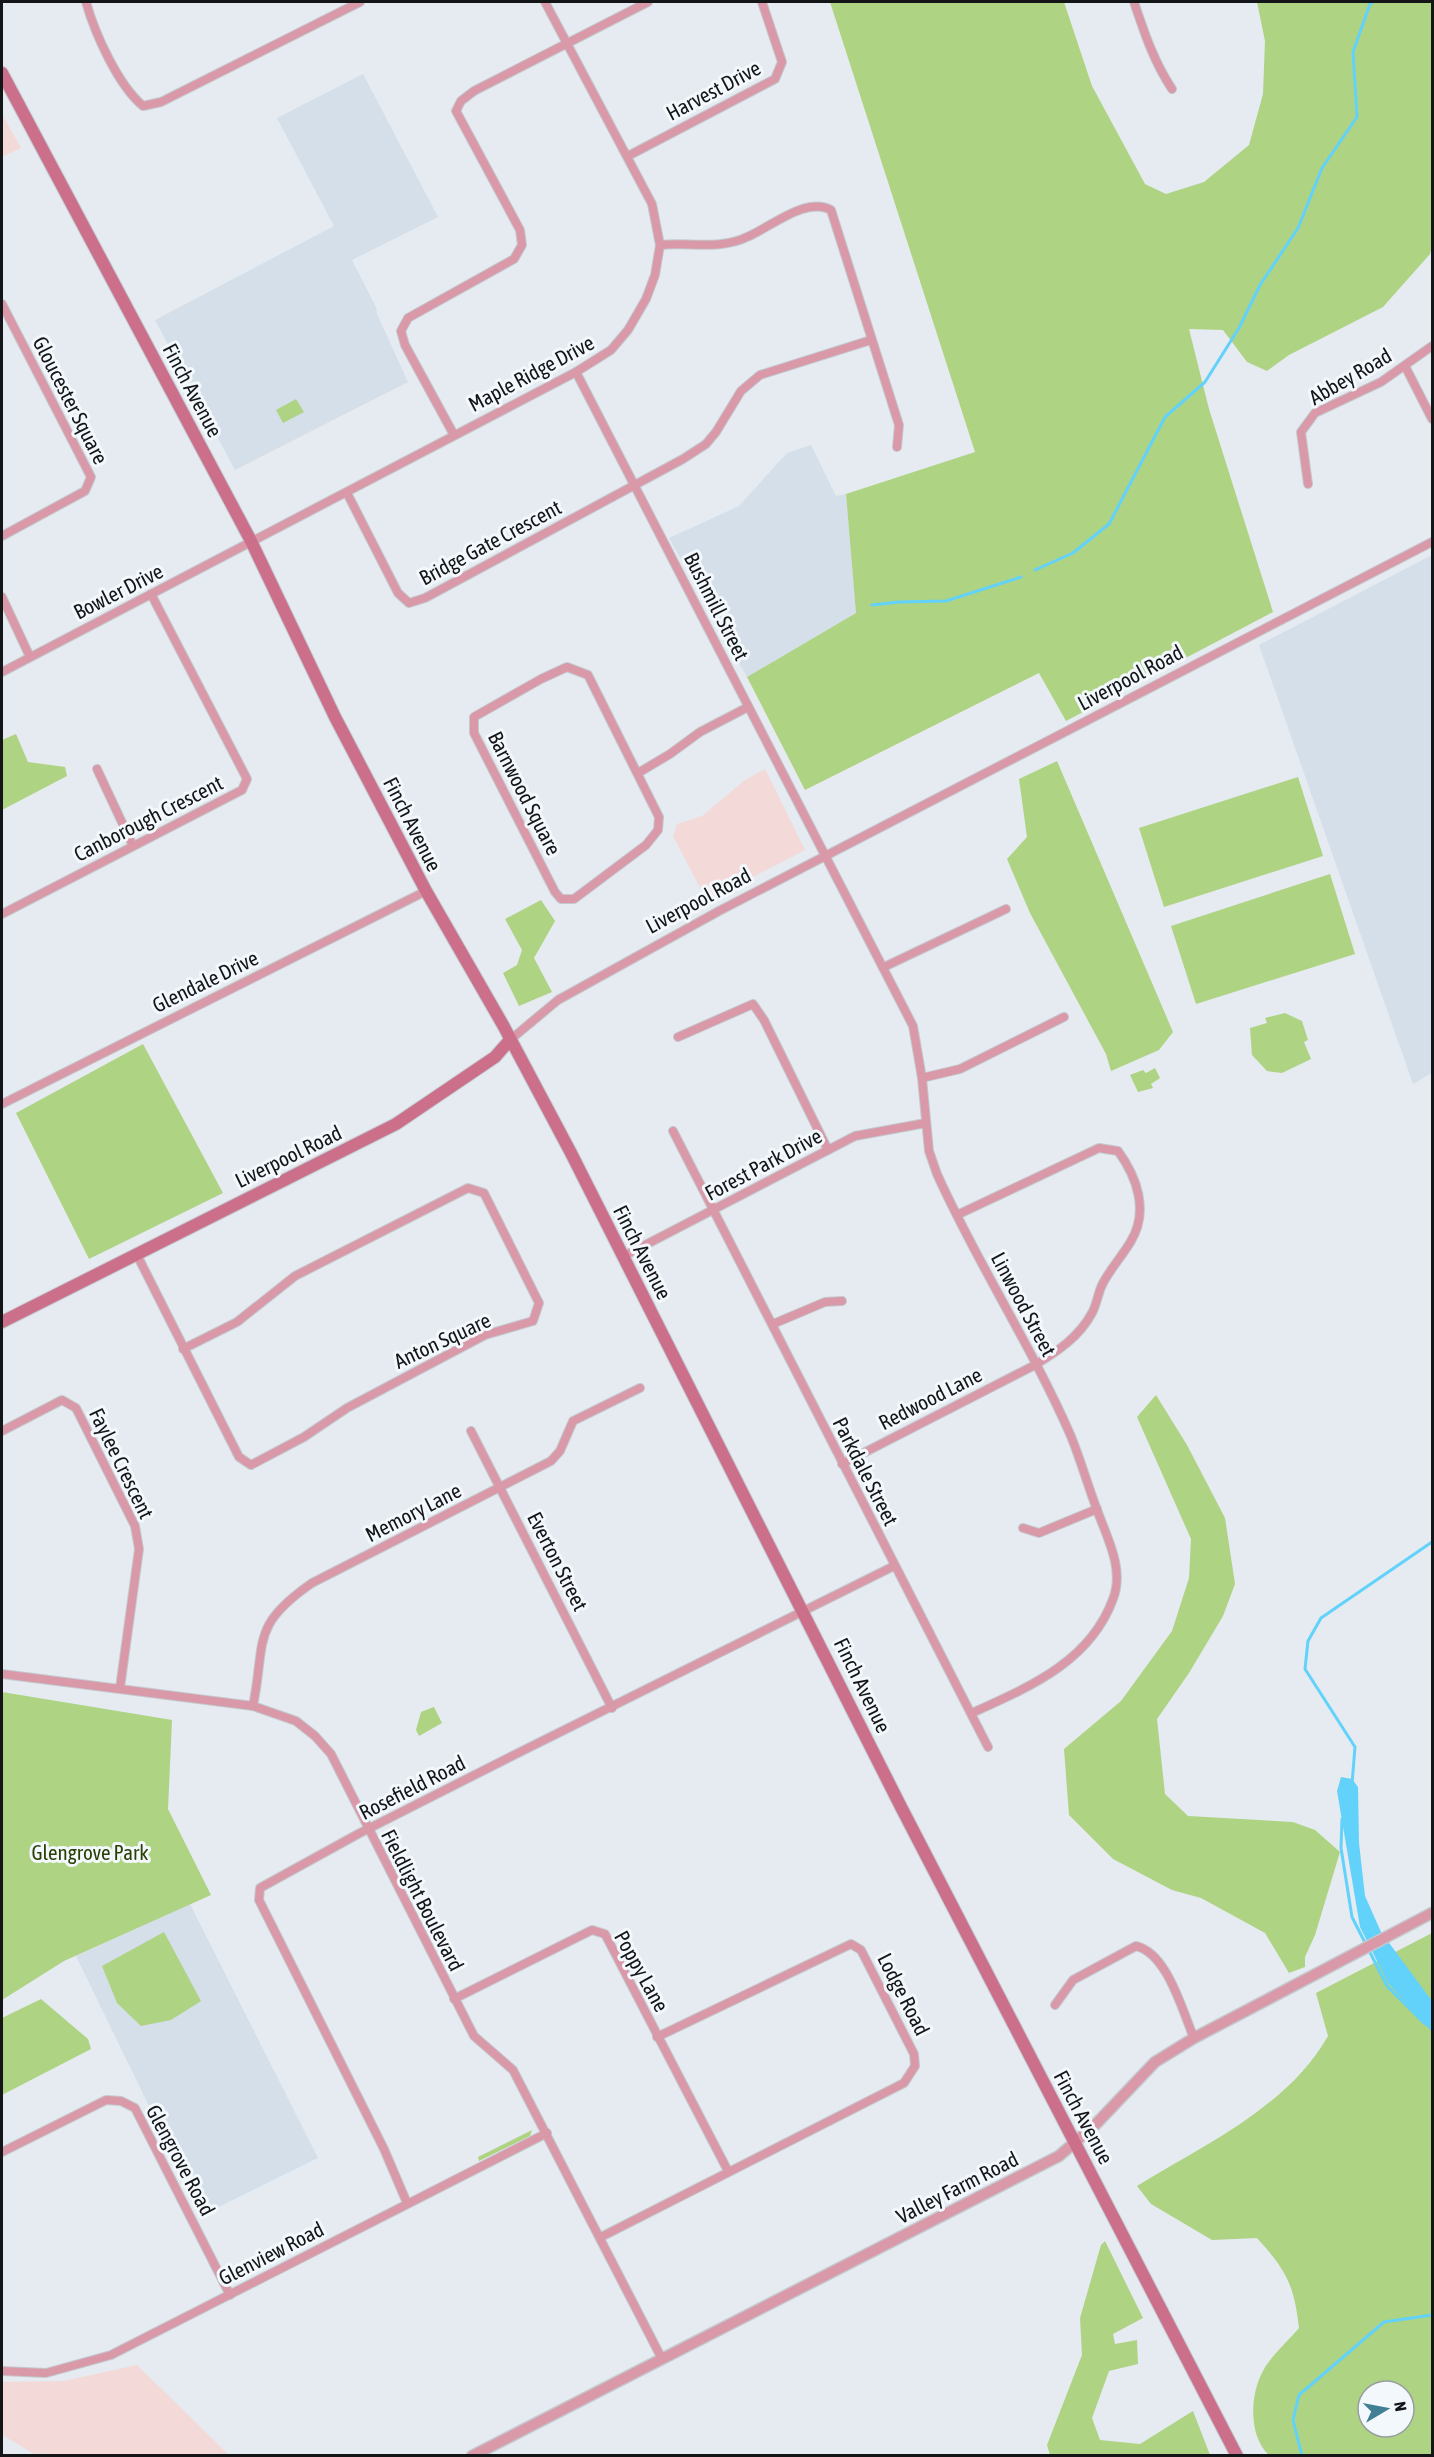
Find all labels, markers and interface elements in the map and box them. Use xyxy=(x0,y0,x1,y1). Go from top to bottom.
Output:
street label: Harvest Drive xyxy=(662,55,764,125)
street label: Maple Ridge Drive xyxy=(464,330,598,416)
street label: Gloucester Square xyxy=(29,332,113,468)
street label: Finch Avenue xyxy=(158,339,228,441)
street label: Abbey Road xyxy=(1305,343,1395,409)
street label: Bridge Gate Crescent xyxy=(415,494,565,590)
street label: Bushmill Street xyxy=(680,548,754,664)
street label: Bowler Drive xyxy=(69,558,167,624)
street label: Liverpool Road xyxy=(1073,639,1187,715)
street label: Barnwood Square xyxy=(484,727,566,859)
street label: Canborough Crescent xyxy=(70,770,226,866)
street label: Finch Avenue xyxy=(379,773,447,875)
street label: Liverpool Road xyxy=(641,862,755,938)
street label: Glendale Drive xyxy=(148,945,262,1017)
street label: Liverpool Road xyxy=(231,1120,345,1192)
street label: Forest Park Drive xyxy=(701,1123,825,1205)
street label: Finch Avenue xyxy=(609,1201,677,1303)
street label: Linwood Street xyxy=(987,1248,1061,1360)
street label: Anton Square xyxy=(390,1307,494,1373)
street label: Redwood Lane xyxy=(874,1362,986,1434)
street label: Faylee Crescent xyxy=(85,1404,159,1522)
street label: Parkdale Street xyxy=(828,1413,904,1529)
street label: Memory Lane xyxy=(361,1478,465,1546)
street label: Everton Street xyxy=(523,1508,593,1614)
street label: Finch Avenue xyxy=(830,1634,896,1736)
street label: Rosefield Road xyxy=(355,1750,469,1824)
street label: Fieldlight Boulevard xyxy=(377,1825,469,1975)
park label: Glengrove Park xyxy=(31,1840,149,1864)
street label: Poppy Lane xyxy=(610,1926,674,2016)
street label: Lodge Road xyxy=(873,1949,935,2039)
street label: Finch Avenue xyxy=(1049,2066,1119,2168)
street label: Glengrove Road xyxy=(142,2100,220,2220)
street label: Valley Farm Road xyxy=(892,2146,1022,2228)
street label: Glenview Road xyxy=(215,2216,327,2290)
north arrow xyxy=(1356,2379,1416,2439)
text: N xyxy=(1391,2400,1410,2413)

